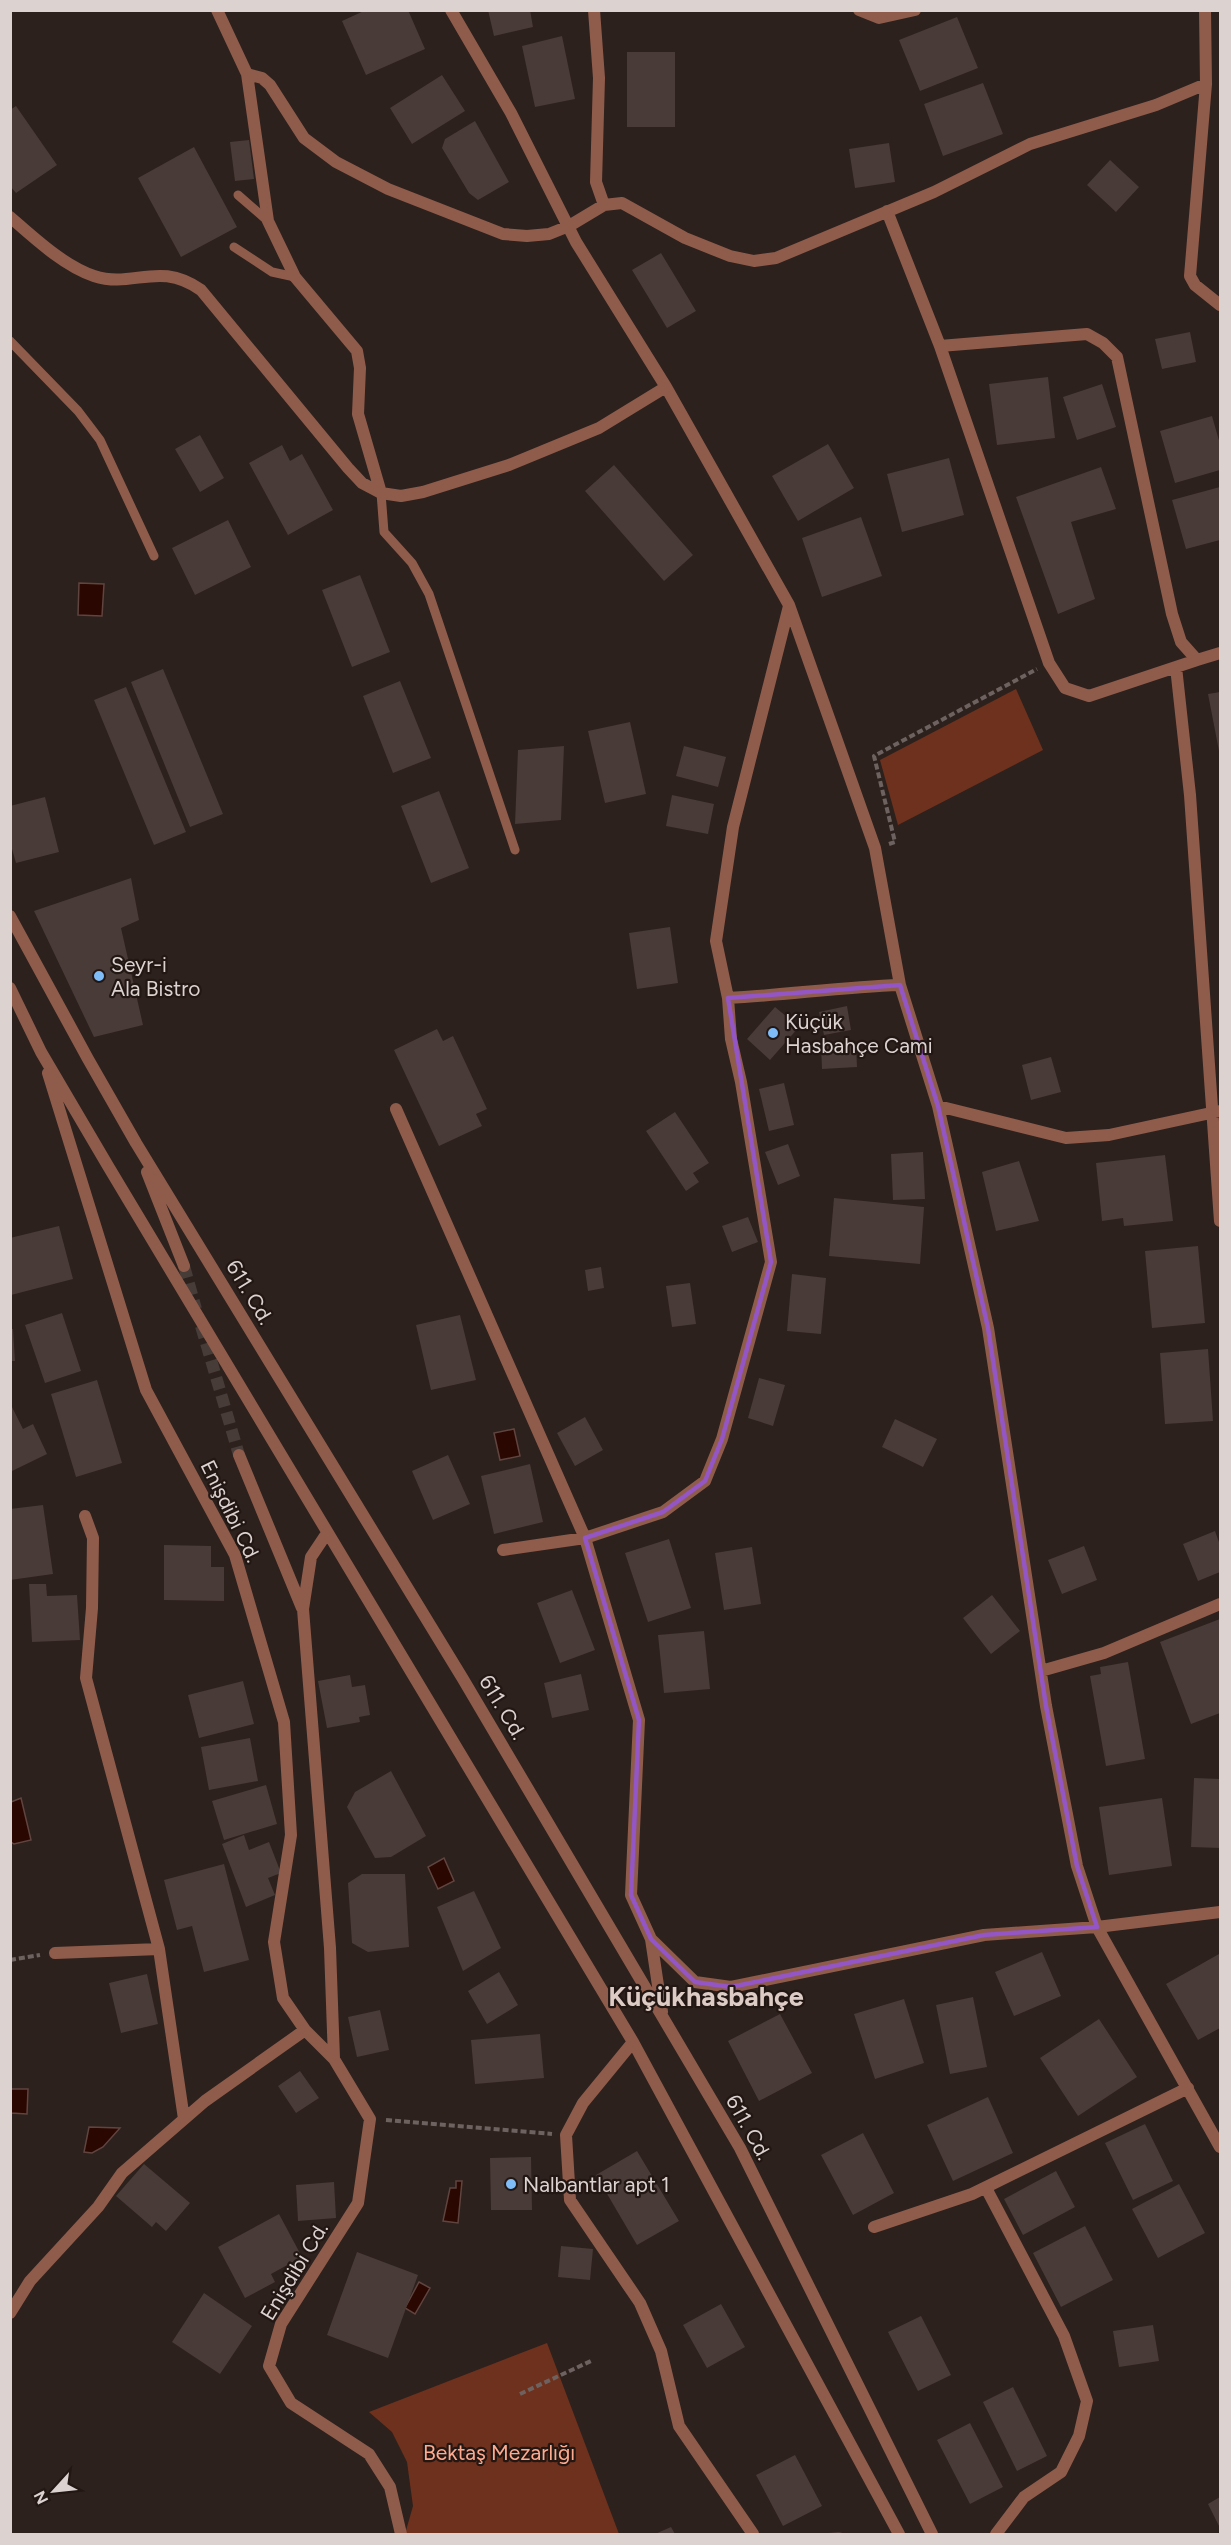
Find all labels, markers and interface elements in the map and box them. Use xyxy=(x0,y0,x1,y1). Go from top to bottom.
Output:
place label: Seyr-i Ala Bistro xyxy=(111,952,200,1001)
marker: Seyr-i Ala Bistro xyxy=(92,969,106,983)
place label: Küçük Hasbahçe Cami xyxy=(785,1009,933,1058)
marker: Küçük Hasbahçe Cami xyxy=(766,1026,780,1040)
street label: 611. Cd. xyxy=(221,1255,279,1329)
street label: Enişdibi Cd. xyxy=(196,1456,266,1566)
street label: 611. Cd. xyxy=(474,1670,532,1744)
district label: Küçükhasbahçe xyxy=(608,1980,804,2013)
street label: 611. Cd. xyxy=(721,2090,777,2164)
place label: Nalbantlar apt 1 xyxy=(523,2172,670,2197)
marker: Nalbantlar apt 1 xyxy=(504,2177,518,2191)
street label: Enişdibi Cd. xyxy=(255,2217,333,2325)
park label: Bektaş Mezarlığı xyxy=(423,2440,575,2465)
north arrow xyxy=(24,2461,84,2521)
text: N xyxy=(30,2488,52,2507)

